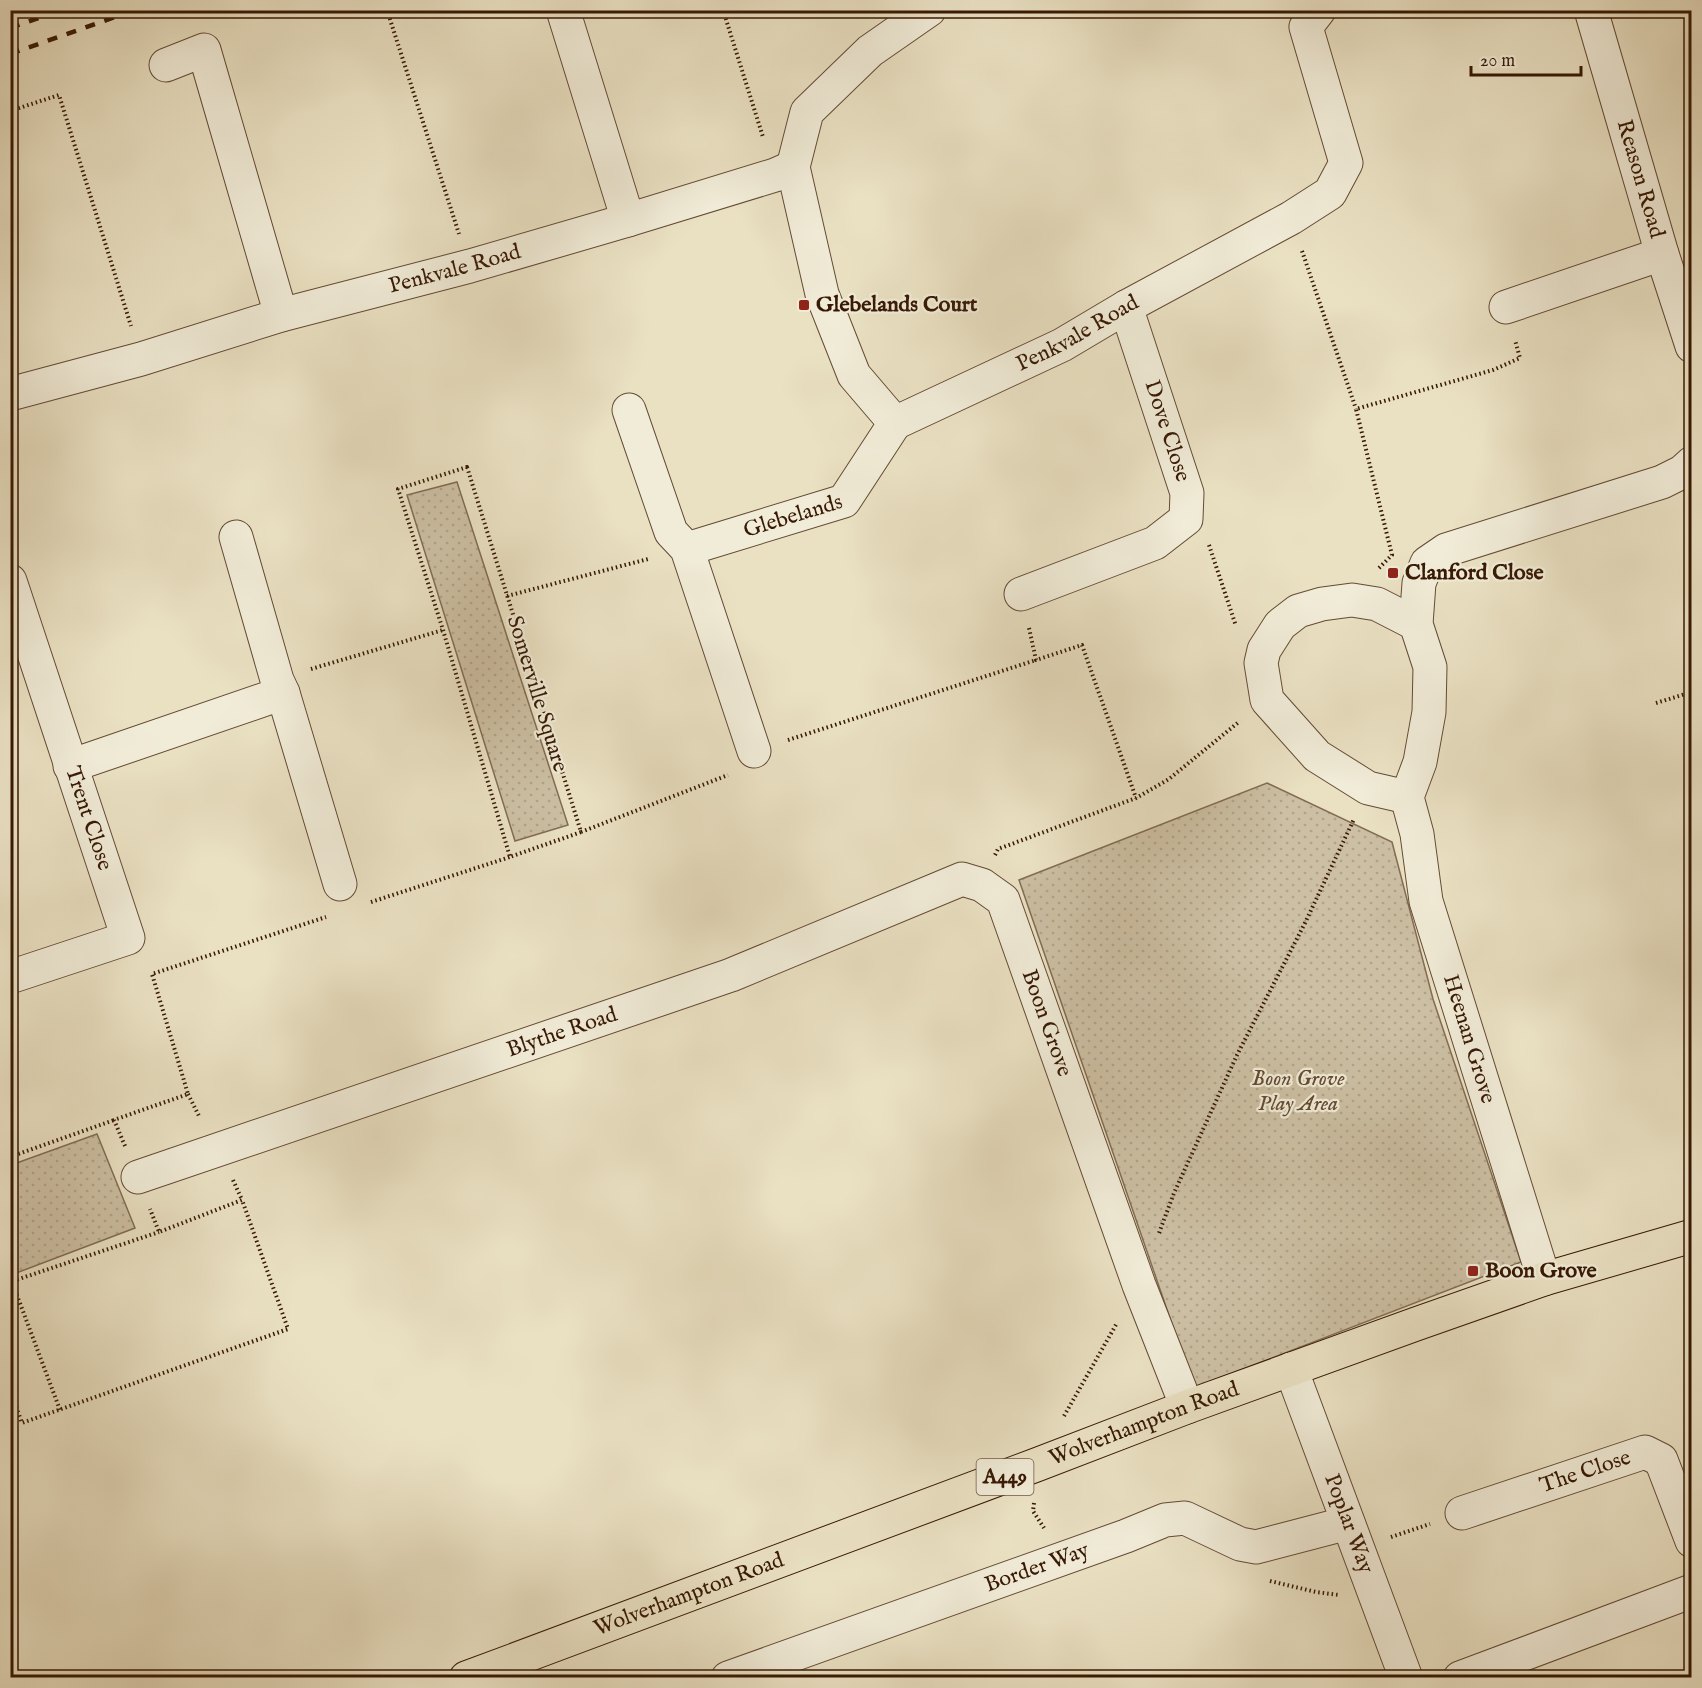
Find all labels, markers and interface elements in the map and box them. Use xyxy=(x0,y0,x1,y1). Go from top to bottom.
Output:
scale bar xyxy=(1471,39,1580,77)
text: 20 m xyxy=(1480,50,1515,73)
street label: Reason Road xyxy=(1610,116,1671,242)
street label: Penkvale Road xyxy=(386,238,524,301)
street label: Penkvale Road xyxy=(1012,289,1144,378)
place label: Glebelands Court xyxy=(816,291,978,319)
marker: Glebelands Court xyxy=(797,298,811,312)
street label: Dove Close xyxy=(1137,377,1197,485)
street label: Glebelands xyxy=(740,488,846,545)
place label: Clanford Close xyxy=(1405,559,1544,587)
marker: Clanford Close xyxy=(1386,566,1400,580)
street label: Somerville Square xyxy=(500,612,574,776)
street label: Trent Close xyxy=(58,763,119,874)
street label: Boon Grove xyxy=(1015,966,1078,1081)
street label: Heenan Grove xyxy=(1436,971,1502,1107)
street label: Blythe Road xyxy=(503,1001,621,1064)
park label: Boon Grove Play Area xyxy=(1252,1065,1345,1118)
place label: Boon Grove xyxy=(1485,1257,1597,1285)
marker: Boon Grove xyxy=(1466,1264,1480,1278)
street label: Wolverhampton Road xyxy=(1045,1375,1243,1473)
street label: The Close xyxy=(1536,1444,1634,1500)
road number: A449 xyxy=(976,1459,1034,1495)
street label: Poplar Way xyxy=(1317,1470,1380,1577)
street label: Border Way xyxy=(981,1536,1093,1599)
street label: Wolverhampton Road xyxy=(590,1546,788,1643)

